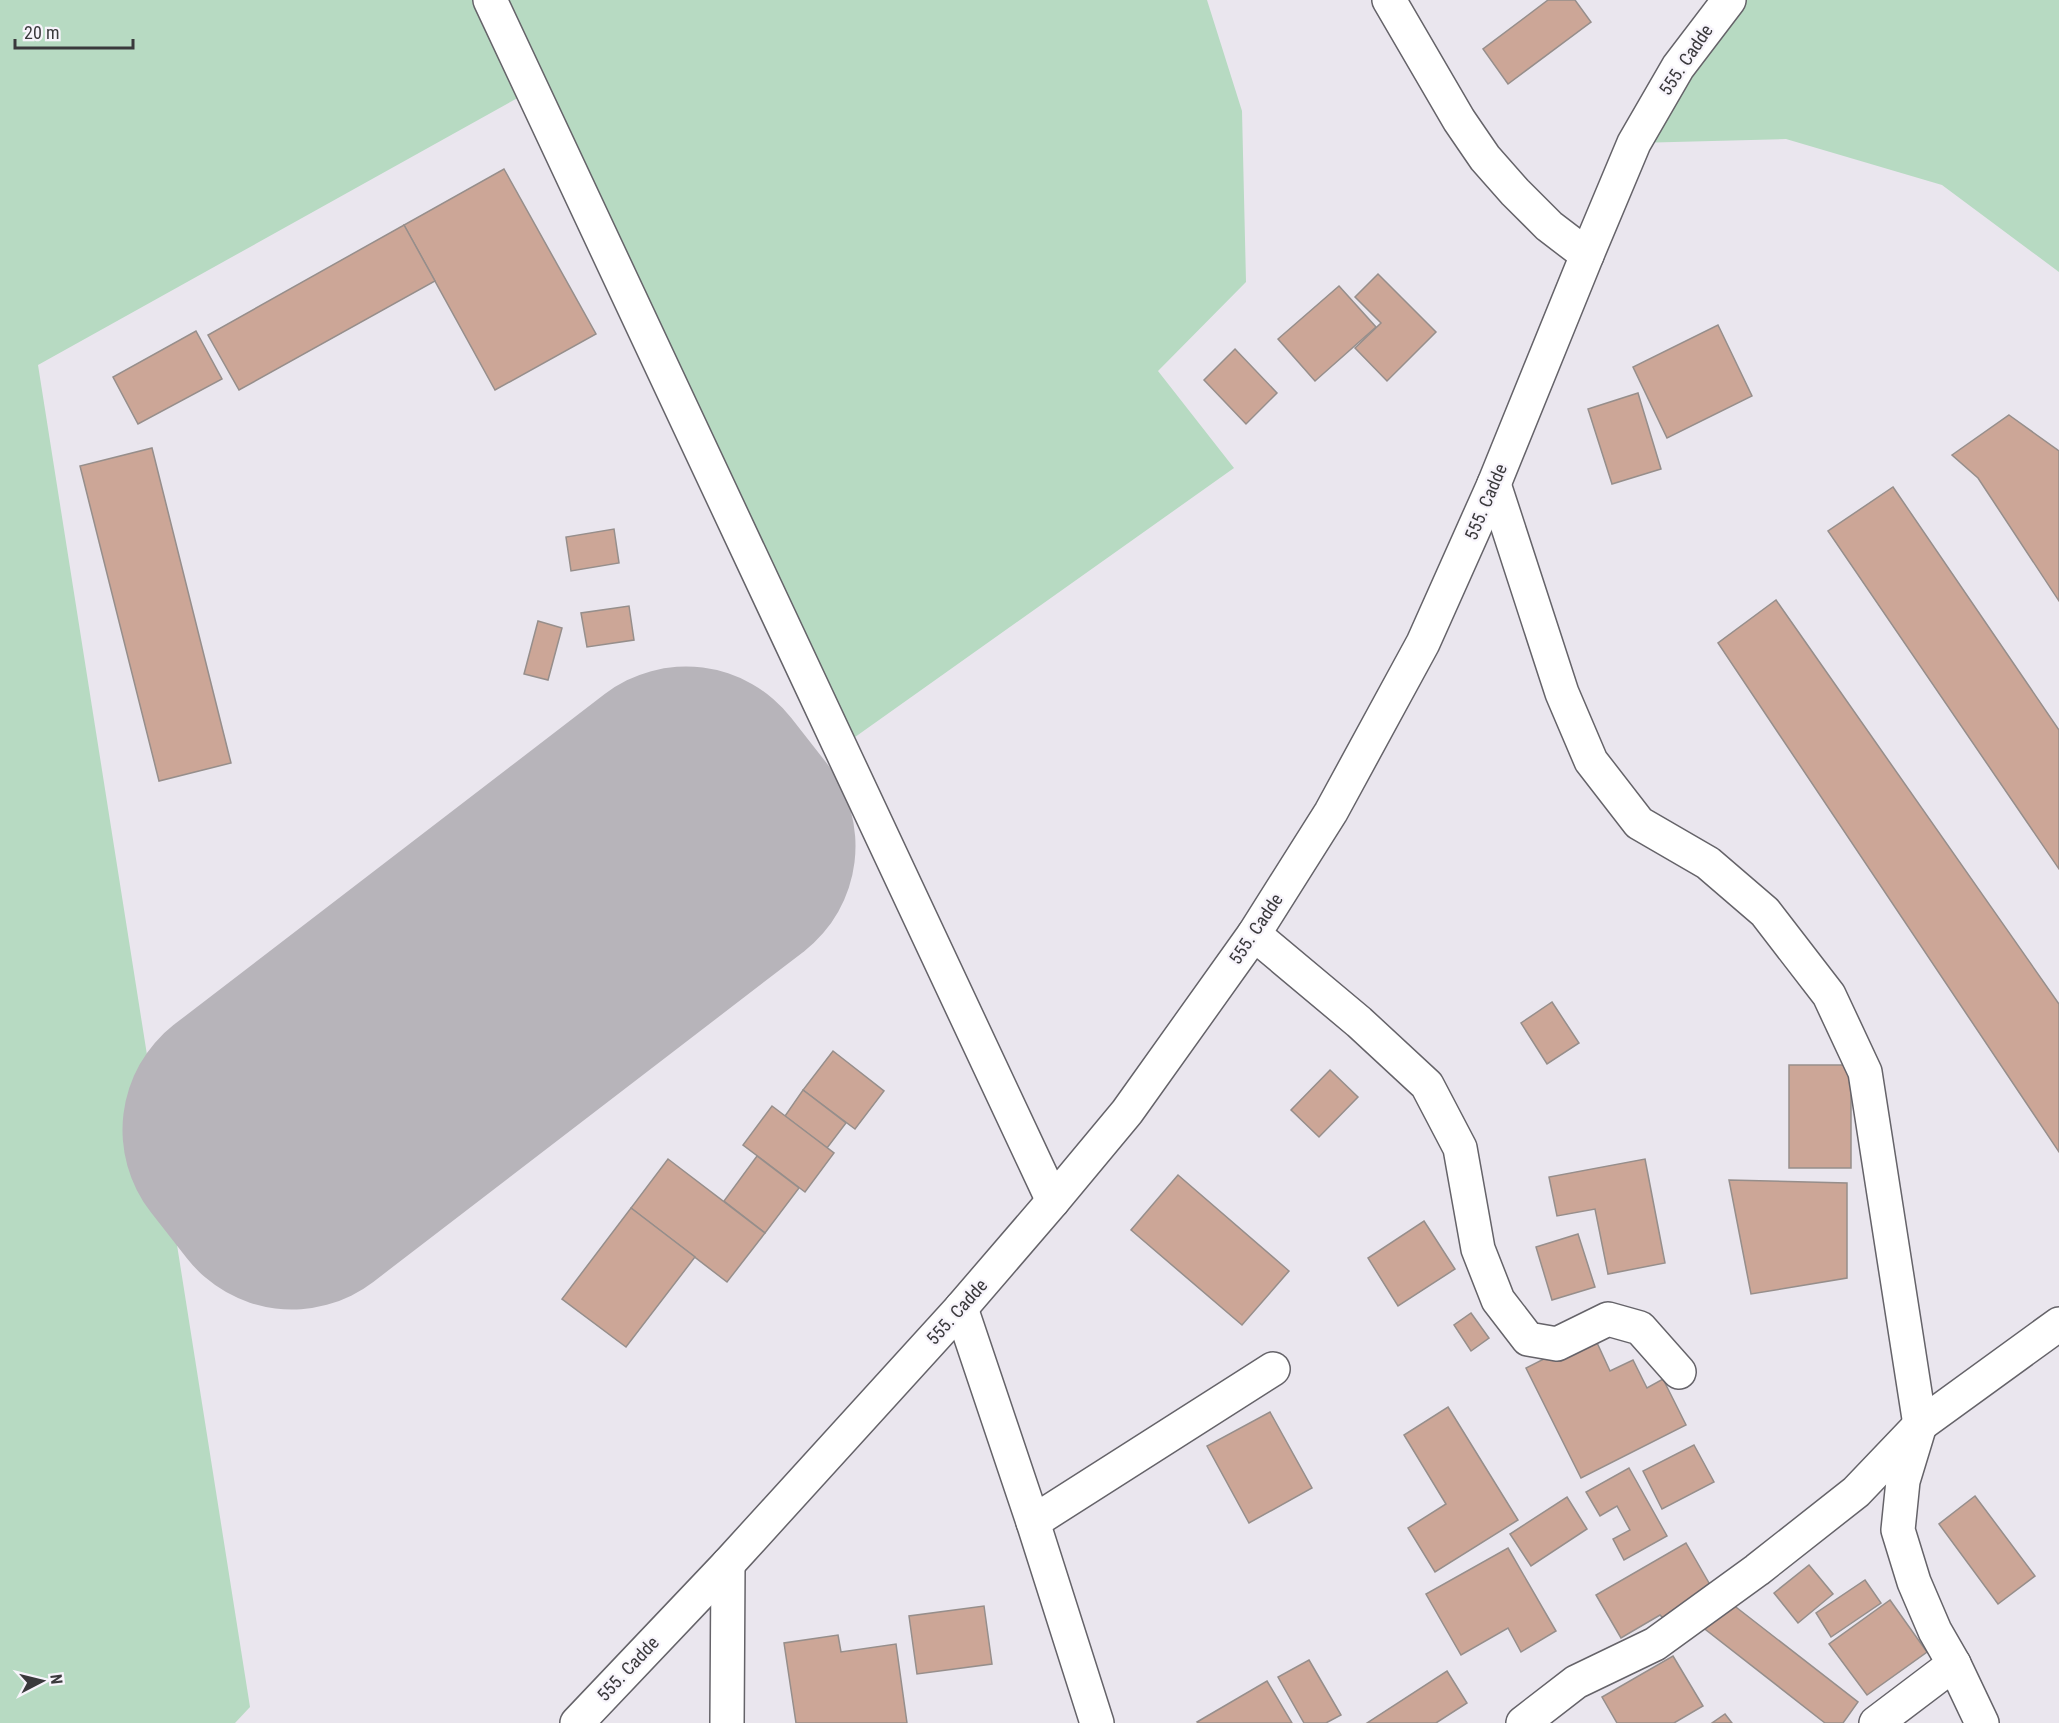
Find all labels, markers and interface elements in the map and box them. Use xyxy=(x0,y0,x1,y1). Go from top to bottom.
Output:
scale bar xyxy=(15,12,134,50)
street label: 555. Cadde xyxy=(1654,20,1717,99)
text: 20 m xyxy=(24,22,59,43)
street label: 555. Cadde xyxy=(1460,461,1511,543)
street label: 555. Cadde xyxy=(1224,889,1287,968)
street label: 555. Cadde xyxy=(922,1275,991,1349)
street label: 555. Cadde xyxy=(592,1632,663,1705)
north arrow xyxy=(12,1651,72,1711)
text: N xyxy=(46,1673,66,1685)

